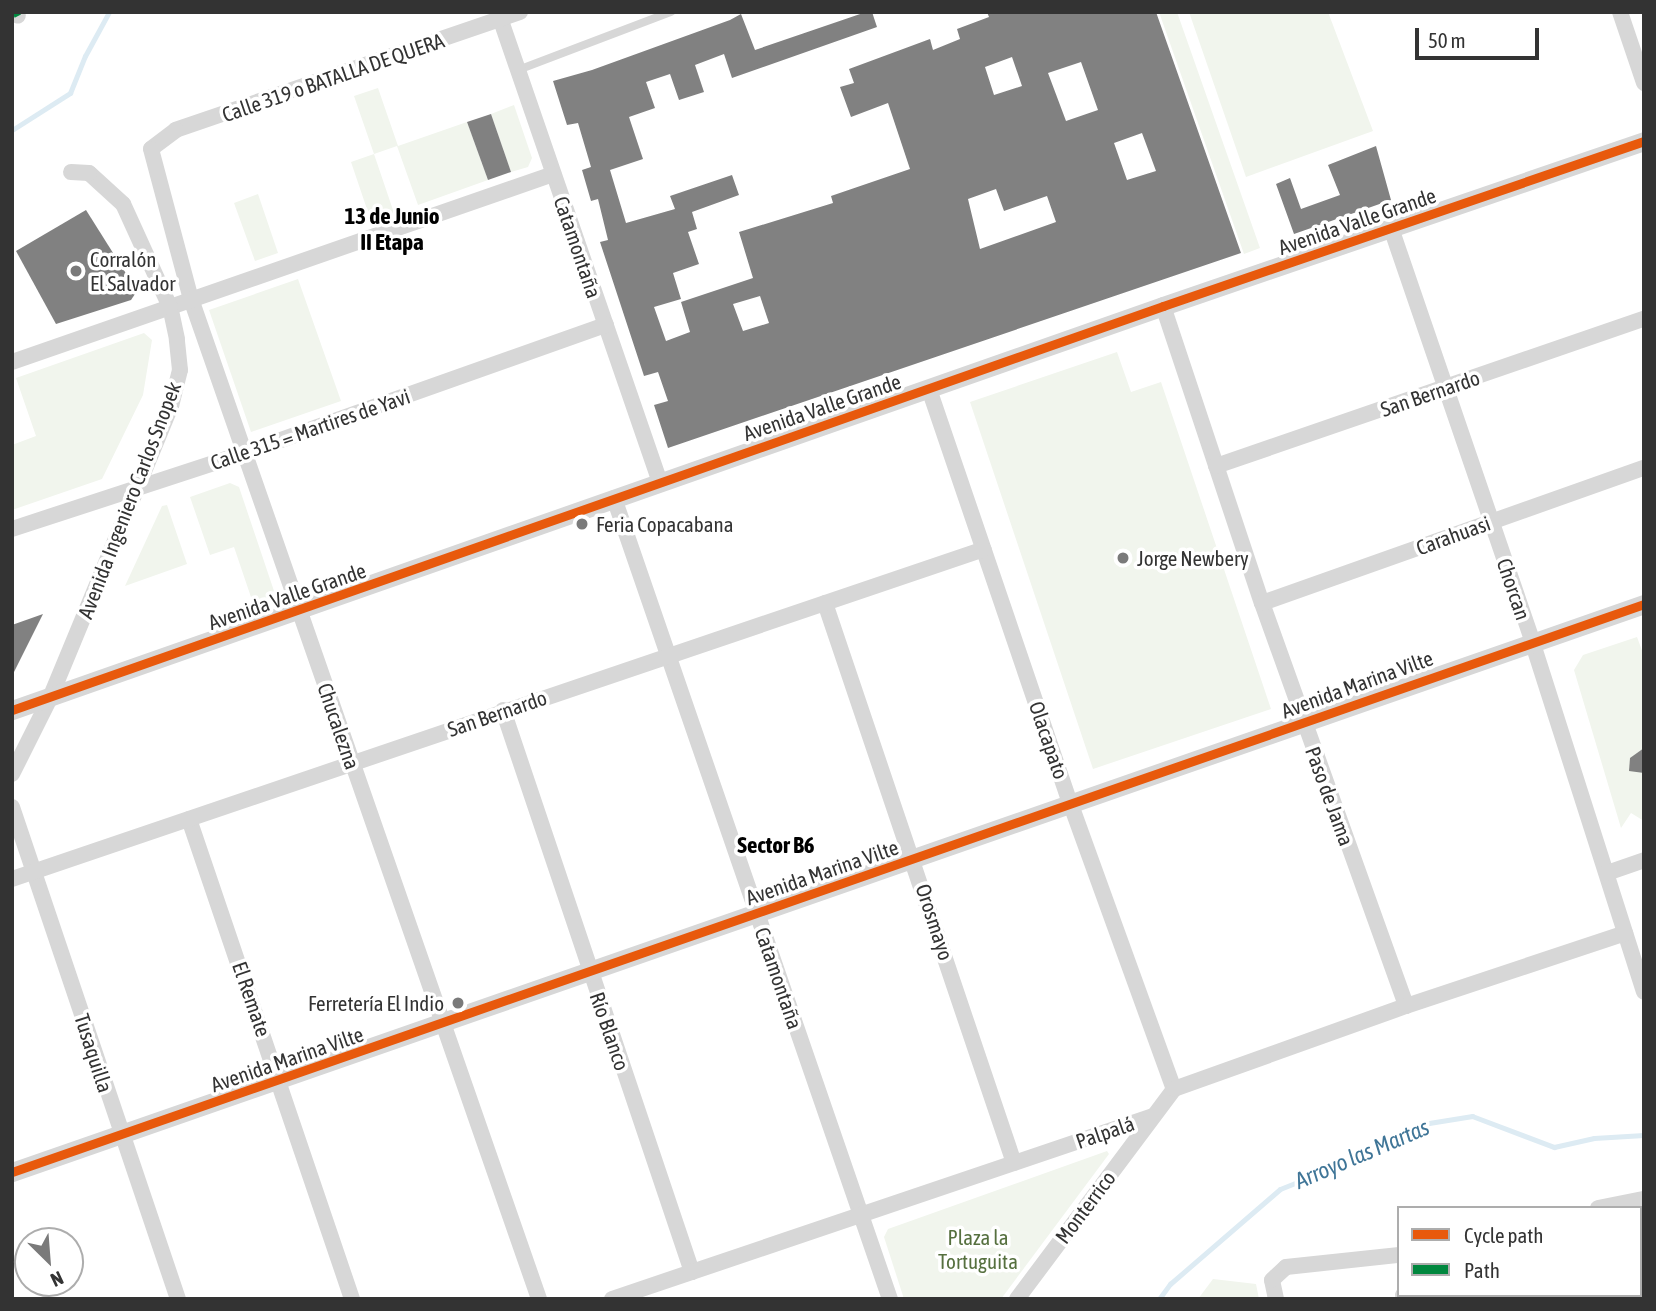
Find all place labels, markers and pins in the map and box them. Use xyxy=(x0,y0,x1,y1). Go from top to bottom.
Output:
place label: Corralón El Salvador xyxy=(90,246,176,296)
marker: Corralón El Salvador xyxy=(68,263,84,279)
place label: Feria Copacabana xyxy=(596,511,733,537)
marker: Feria Copacabana xyxy=(574,516,590,532)
place label: Jorge Newbery xyxy=(1137,545,1249,571)
marker: Jorge Newbery xyxy=(1115,550,1131,566)
place label: Ferretería El Indio xyxy=(308,990,444,1016)
marker: Ferretería El Indio xyxy=(450,995,466,1011)

